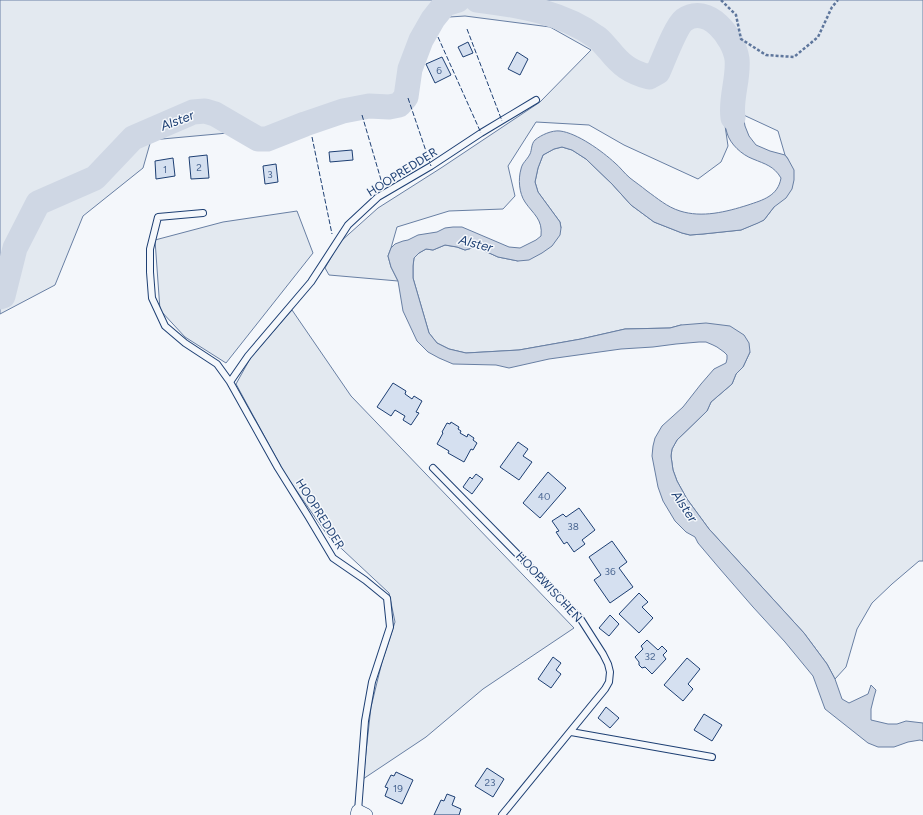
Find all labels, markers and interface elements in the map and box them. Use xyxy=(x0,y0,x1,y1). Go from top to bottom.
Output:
house number: 6 xyxy=(436,64,442,77)
water label: Alster xyxy=(157,107,196,134)
street label: HOOPREDDER xyxy=(364,145,440,199)
house number: 2 xyxy=(196,161,202,174)
house number: 1 xyxy=(163,163,167,176)
house number: 3 xyxy=(267,168,273,181)
water label: Alster xyxy=(456,232,495,255)
street label: HOOPREDDER xyxy=(293,476,347,552)
water label: Alster xyxy=(668,487,701,525)
house number: 40 xyxy=(538,490,550,503)
house number: 38 xyxy=(567,520,579,533)
street label: HOOPWISCHEN xyxy=(513,549,585,625)
house number: 36 xyxy=(604,565,616,578)
house number: 32 xyxy=(644,650,656,663)
house number: 23 xyxy=(484,776,496,789)
house number: 19 xyxy=(393,782,403,795)

